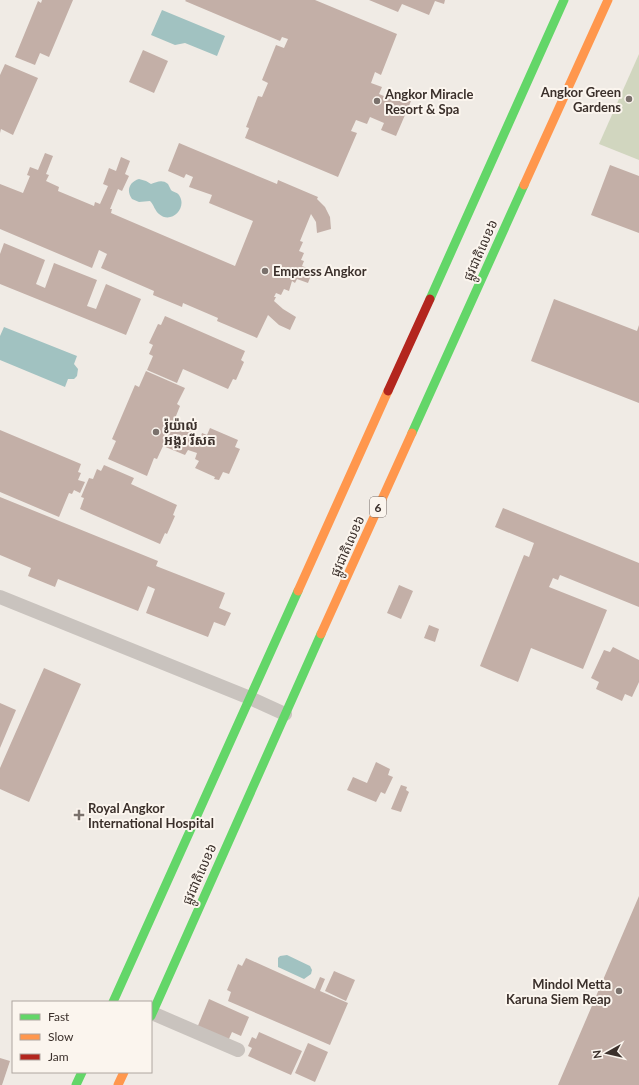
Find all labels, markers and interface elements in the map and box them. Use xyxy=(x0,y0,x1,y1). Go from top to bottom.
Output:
place label: Angkor Green Gardens xyxy=(540,84,621,115)
place label: Angkor Miracle Resort & Spa xyxy=(384,86,473,117)
marker: Angkor Green Gardens xyxy=(624,94,634,104)
marker: Angkor Miracle Resort & Spa xyxy=(372,96,382,106)
street label: ផ្លូវជាតិលេខ៦ xyxy=(459,217,504,285)
place label: Empress Angkor xyxy=(273,263,367,279)
marker: Empress Angkor xyxy=(260,266,270,276)
place label: រ៉ូយ៉ាល់ អង្គរ រីសត xyxy=(164,417,216,449)
marker: រ៉ូយ៉ាល់ អង្គរ រីសត xyxy=(151,427,161,437)
road number: 6 xyxy=(370,497,386,517)
street label: ផ្លូវជាតិលេខ៦ xyxy=(326,513,371,581)
place label: Royal Angkor International Hospital xyxy=(88,800,214,831)
marker: Royal Angkor International Hospital xyxy=(73,809,85,821)
street label: ផ្លូវជាតិលេខ៦ xyxy=(178,841,223,909)
place label: Mindol Metta Karuna Siem Reap xyxy=(506,976,611,1007)
marker: Mindol Metta Karuna Siem Reap xyxy=(614,986,624,996)
legend xyxy=(12,1001,152,1073)
text: Fast xyxy=(48,1009,70,1024)
text: Slow xyxy=(48,1029,74,1044)
north arrow xyxy=(587,1033,627,1073)
text: Jam xyxy=(48,1049,69,1064)
text: N xyxy=(590,1049,604,1060)

